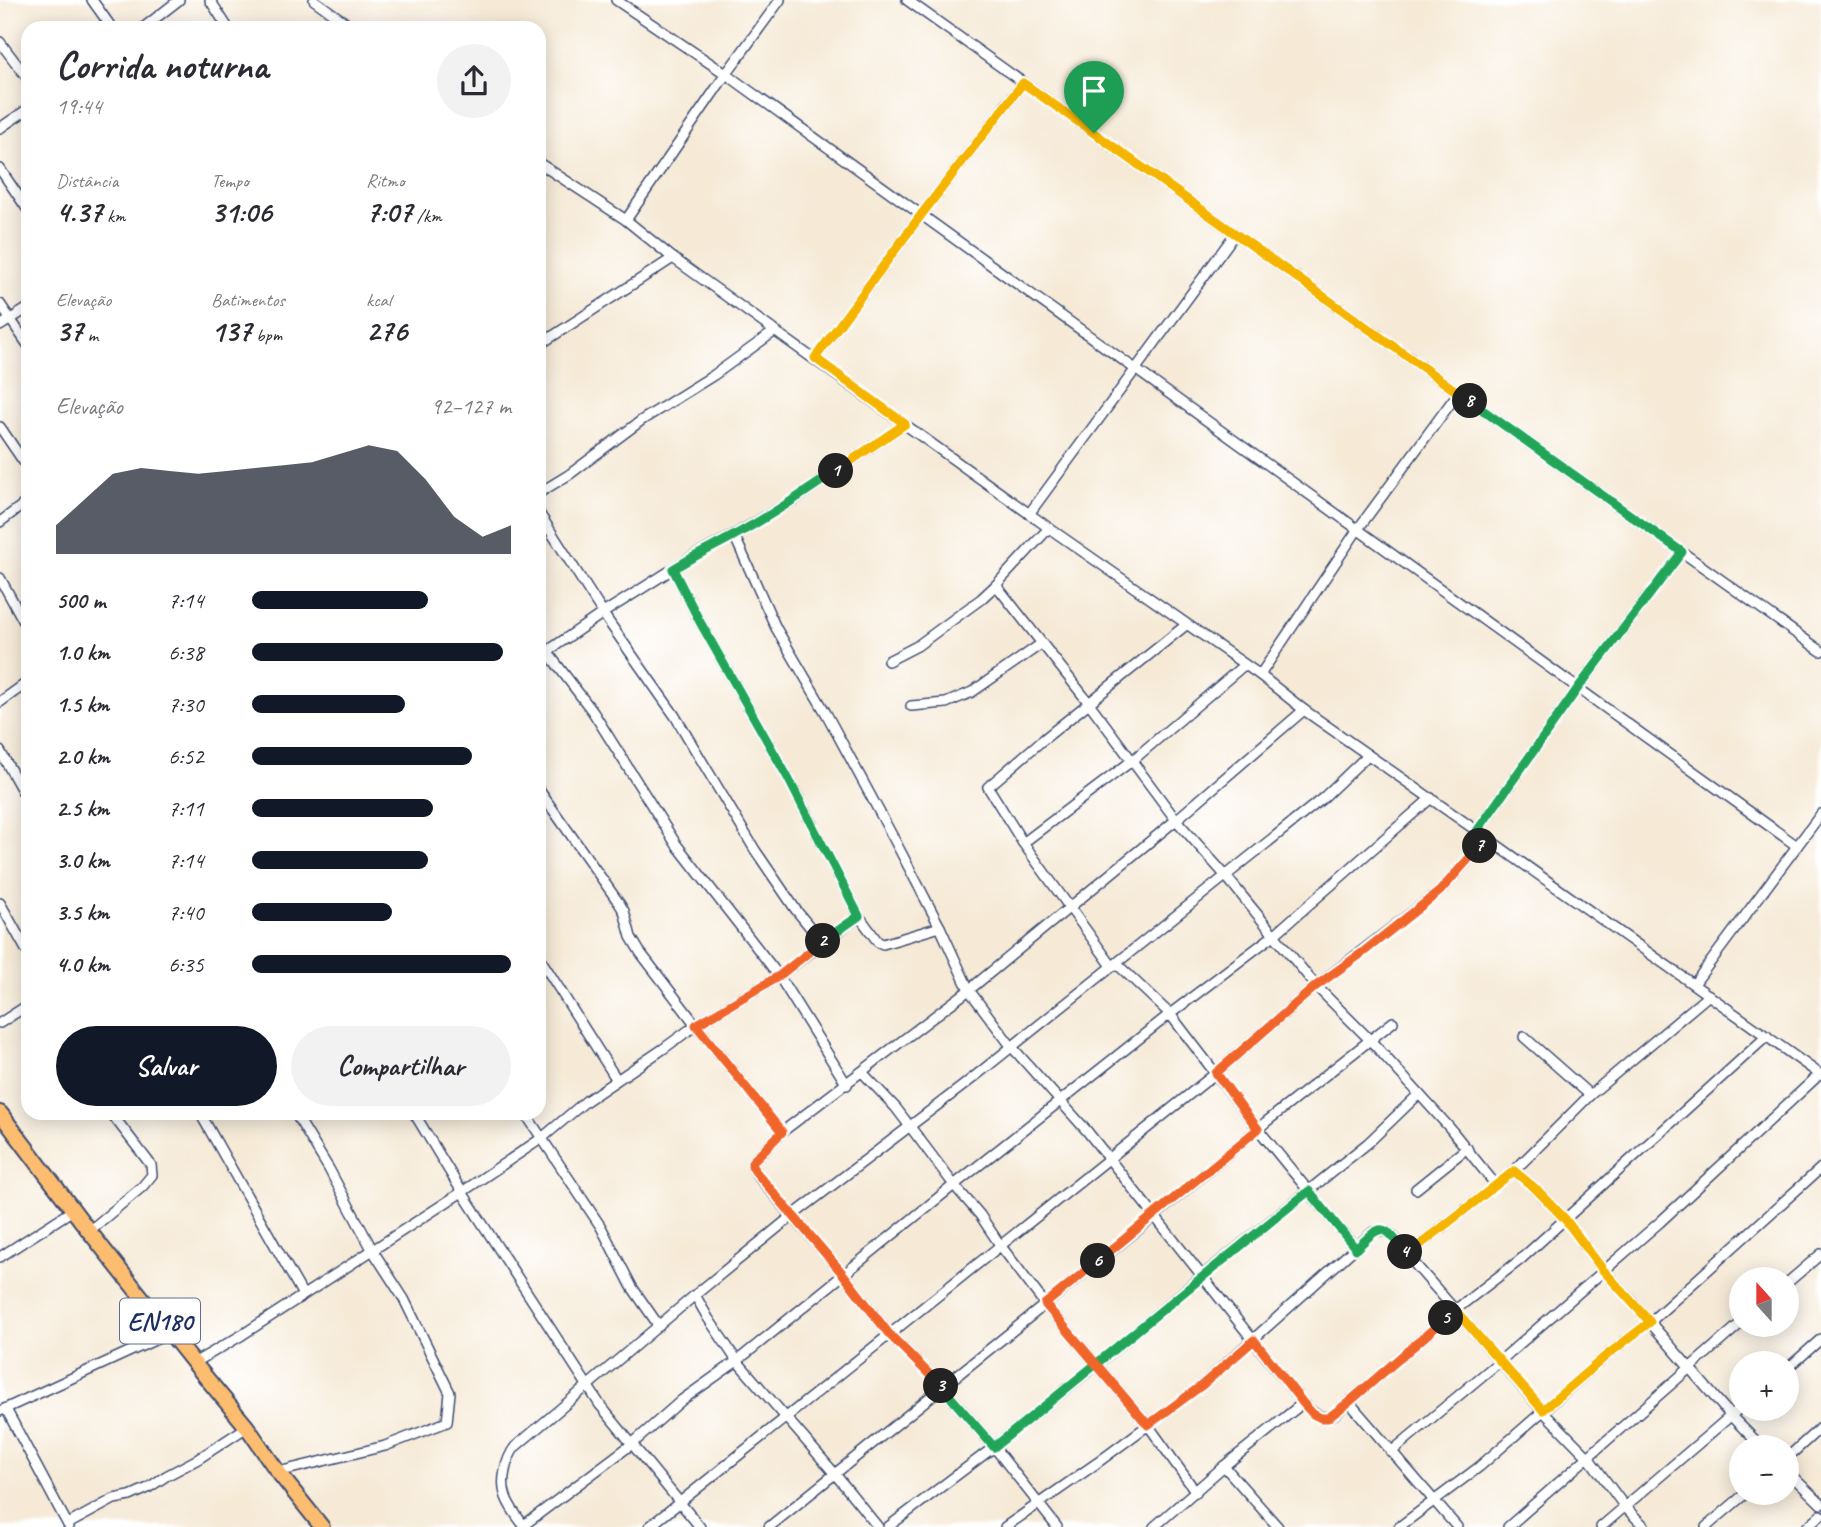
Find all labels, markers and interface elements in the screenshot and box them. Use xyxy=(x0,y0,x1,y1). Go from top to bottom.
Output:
text: Corrida noturna xyxy=(56,42,268,89)
button: share xyxy=(437,44,511,118)
pin xyxy=(1064,61,1124,133)
icon: arrive xyxy=(1075,72,1113,110)
text: 19:44 xyxy=(56,92,102,121)
text: Distância xyxy=(56,169,118,193)
text: Tempo xyxy=(211,169,249,193)
text: Ritmo xyxy=(366,169,404,193)
text: 4.37 xyxy=(56,193,102,231)
text: 31:06 xyxy=(211,193,272,231)
text: 7:07 xyxy=(366,193,412,231)
text: km xyxy=(102,204,126,228)
text: /km xyxy=(412,204,442,228)
text: Elevação xyxy=(56,288,111,312)
text: Batimentos xyxy=(211,288,285,312)
text: kcal xyxy=(366,288,391,312)
text: 37 xyxy=(56,312,83,350)
text: 137 xyxy=(211,312,251,350)
text: 276 xyxy=(366,312,407,350)
text: m xyxy=(83,323,98,347)
text: bpm xyxy=(251,323,282,347)
pin: 8 xyxy=(1452,384,1488,418)
text: 8 xyxy=(1465,388,1474,412)
text: Elevação xyxy=(56,392,123,421)
text: 92–127 m xyxy=(431,392,511,421)
pin: 1 xyxy=(818,454,854,489)
text: 1 xyxy=(831,458,840,482)
text: 500 m xyxy=(56,586,105,615)
text: 7:14 xyxy=(168,586,204,615)
text: 1.0 km xyxy=(56,638,110,667)
text: 6:38 xyxy=(168,638,204,667)
text: 1.5 km xyxy=(56,690,109,719)
text: 7:30 xyxy=(168,690,204,719)
text: 2.0 km xyxy=(56,742,110,771)
text: 6:52 xyxy=(168,742,204,771)
text: 2.5 km xyxy=(56,794,109,823)
text: 7:11 xyxy=(168,794,204,823)
pin: 7 xyxy=(1462,828,1498,864)
text: 7 xyxy=(1475,833,1484,857)
text: 3.0 km xyxy=(56,846,110,875)
text: 7:14 xyxy=(168,846,204,875)
text: 3.5 km xyxy=(56,898,109,927)
text: 7:40 xyxy=(168,898,204,927)
pin: 2 xyxy=(806,923,840,958)
text: 2 xyxy=(818,928,827,952)
text: 4.0 km xyxy=(56,950,110,979)
text: 6:35 xyxy=(168,950,204,979)
button: Salvar xyxy=(56,1026,277,1106)
button: Compartilhar xyxy=(291,1026,511,1106)
pin: 4 xyxy=(1388,1234,1422,1270)
text: 4 xyxy=(1400,1239,1409,1263)
pin: 6 xyxy=(1080,1244,1116,1278)
text: 6 xyxy=(1093,1248,1102,1272)
north arrow xyxy=(1729,1267,1799,1337)
map controls xyxy=(1729,1267,1799,1505)
road number: EN180 xyxy=(120,1298,200,1344)
pin: 5 xyxy=(1428,1300,1464,1336)
text: 5 xyxy=(1441,1305,1450,1329)
button: + xyxy=(1729,1351,1799,1421)
pin: 3 xyxy=(923,1368,958,1404)
text: 3 xyxy=(936,1373,945,1397)
button: − xyxy=(1729,1435,1799,1505)

